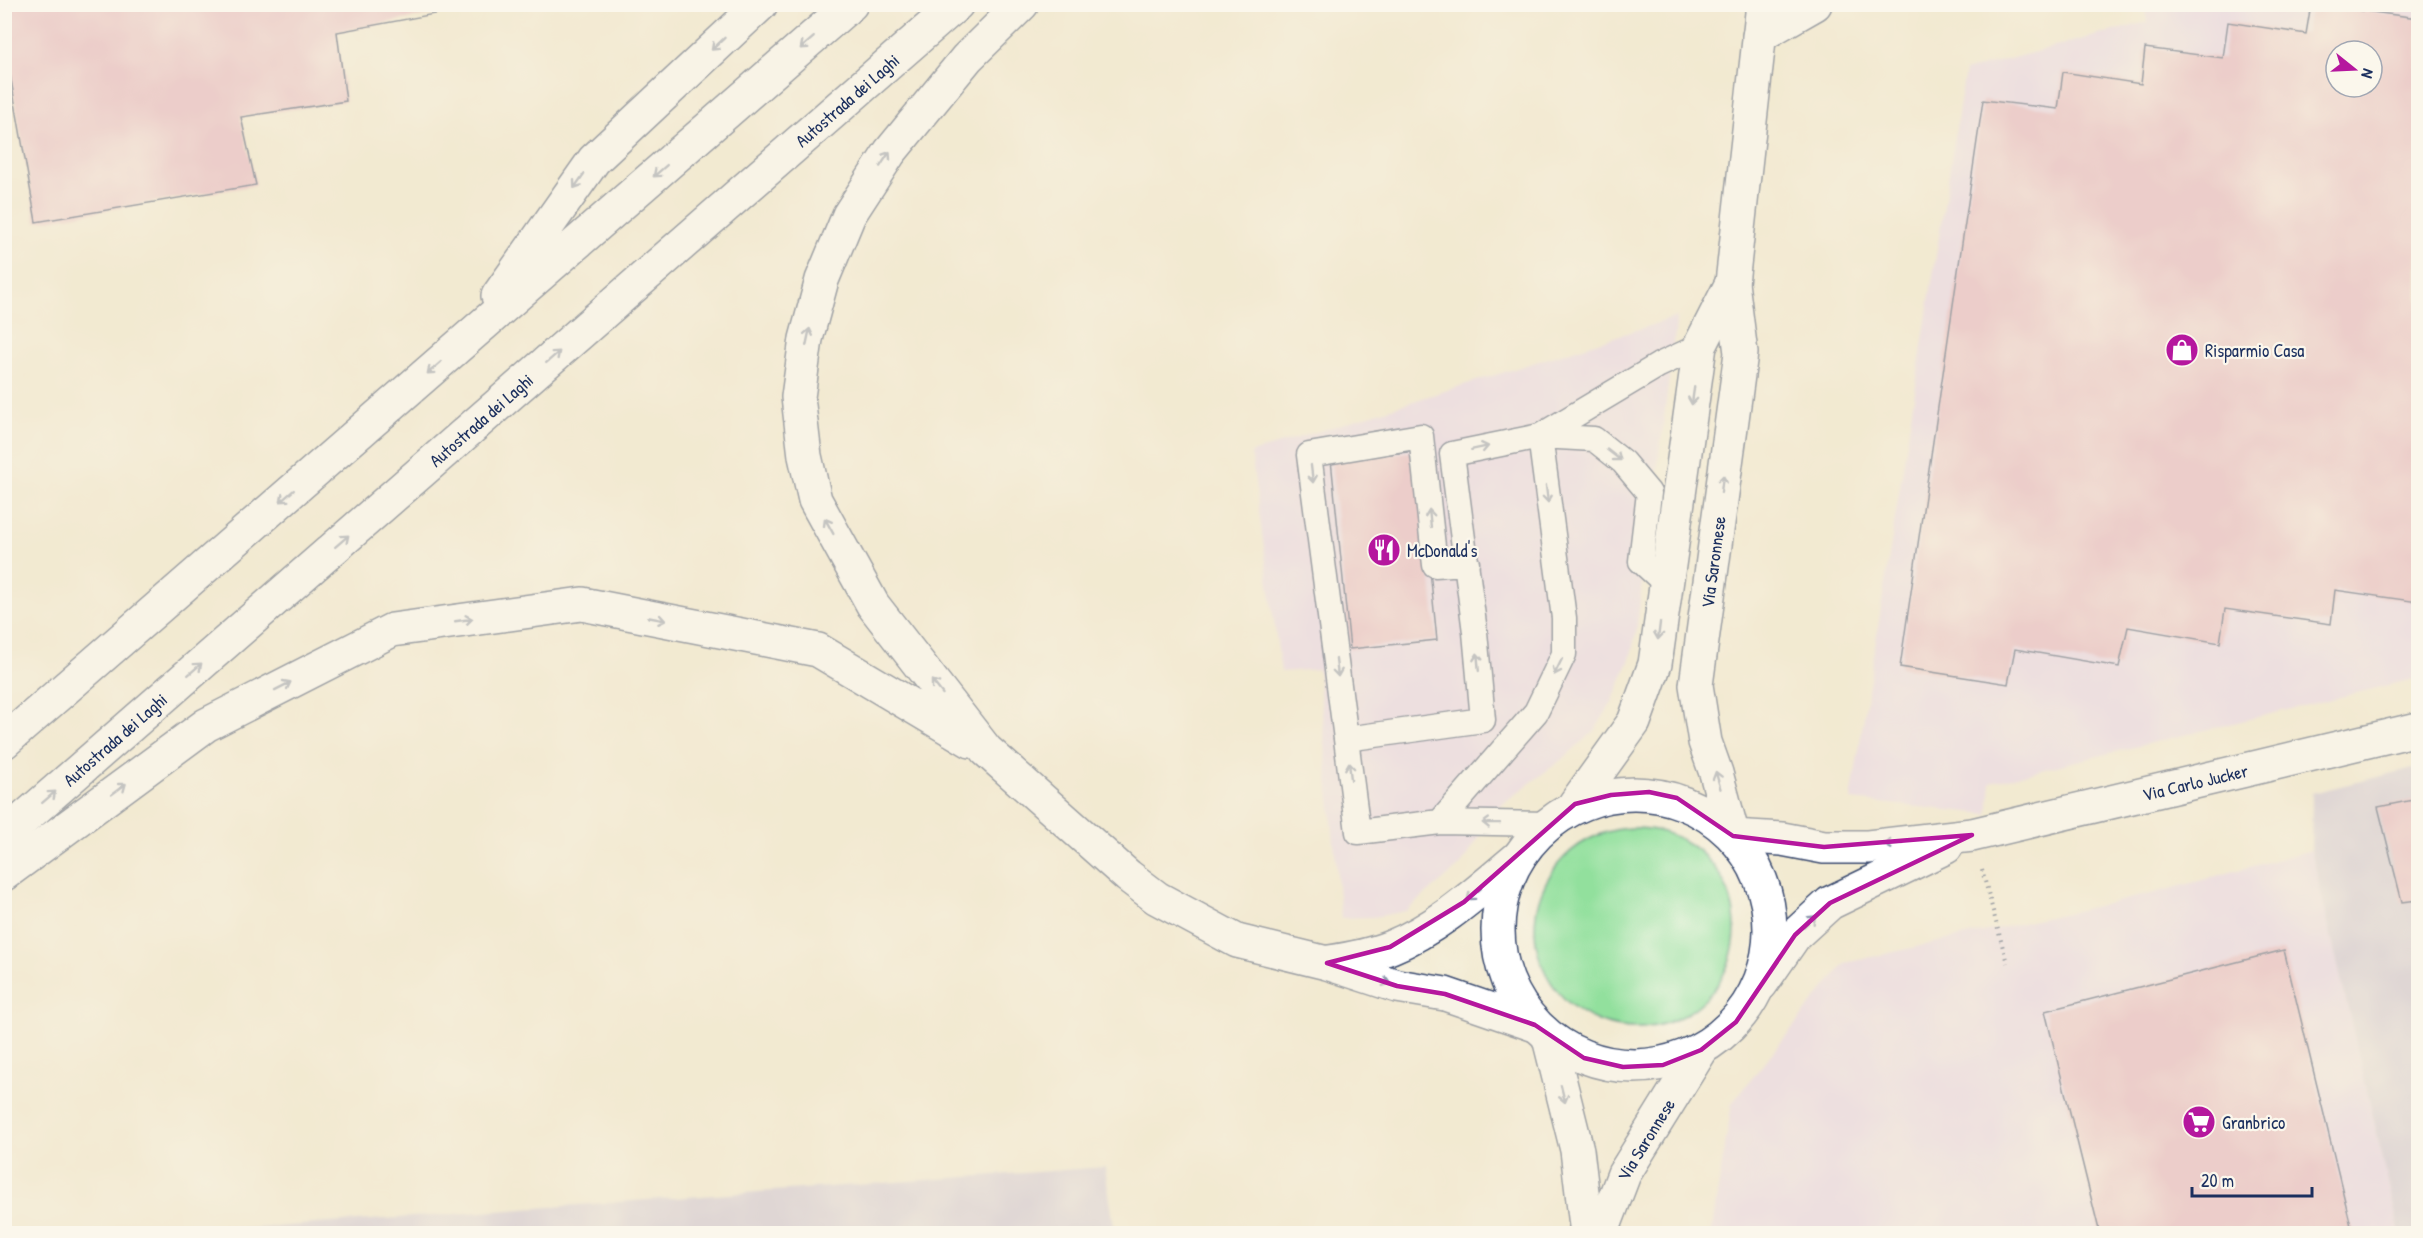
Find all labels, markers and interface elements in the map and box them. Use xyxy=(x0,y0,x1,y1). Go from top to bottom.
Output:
one-way arrow xyxy=(800,36,815,50)
one-way arrow xyxy=(711,37,726,51)
north arrow xyxy=(2324,39,2384,99)
street label: Autostrada dei Laghi xyxy=(790,48,904,152)
text: N xyxy=(2356,66,2380,82)
one-way arrow xyxy=(878,151,891,168)
one-way arrow xyxy=(653,164,668,178)
one-way arrow xyxy=(573,172,585,188)
one-way arrow xyxy=(802,327,814,346)
shop icon: Risparmio Casa xyxy=(2164,332,2200,368)
place label: Risparmio Casa xyxy=(2205,338,2304,363)
one-way arrow xyxy=(545,350,560,364)
one-way arrow xyxy=(426,362,442,375)
street label: Autostrada dei Laghi xyxy=(423,367,538,472)
one-way arrow xyxy=(1687,386,1698,406)
one-way arrow xyxy=(1469,442,1489,453)
one-way arrow xyxy=(1606,448,1622,461)
one-way arrow xyxy=(1306,464,1317,484)
one-way arrow xyxy=(1717,475,1728,495)
one-way arrow xyxy=(1542,483,1553,503)
one-way arrow xyxy=(279,490,295,503)
one-way arrow xyxy=(1424,508,1435,528)
street label: Via Saronnese xyxy=(1694,514,1731,609)
one-way arrow xyxy=(823,517,834,535)
restaurant icon: McDonald's xyxy=(1366,532,1402,568)
one-way arrow xyxy=(335,534,350,548)
place label: McDonald's xyxy=(1407,538,1477,563)
one-way arrow xyxy=(646,614,666,625)
one-way arrow xyxy=(454,615,474,626)
one-way arrow xyxy=(1653,620,1664,640)
one-way arrow xyxy=(1472,652,1483,672)
one-way arrow xyxy=(1332,657,1343,677)
one-way arrow xyxy=(1551,657,1563,675)
one-way arrow xyxy=(188,662,203,676)
one-way arrow xyxy=(274,679,292,691)
one-way arrow xyxy=(931,679,944,695)
street label: Autostrada dei Laghi xyxy=(57,687,172,792)
street label: Via Carlo Jucker xyxy=(2140,757,2251,807)
one-way arrow xyxy=(1345,761,1356,781)
one-way arrow xyxy=(1712,770,1723,789)
one-way arrow xyxy=(110,783,126,796)
one-way arrow xyxy=(41,790,56,804)
one-way arrow xyxy=(1481,817,1501,828)
one-way arrow xyxy=(1884,839,1904,850)
one-way arrow xyxy=(1467,887,1482,901)
one-way arrow xyxy=(1801,915,1817,929)
one-way arrow xyxy=(1372,976,1391,987)
one-way arrow xyxy=(1557,1085,1569,1104)
street label: Via Saronnese xyxy=(1610,1094,1681,1184)
supermarket icon: Granbrico xyxy=(2181,1104,2217,1140)
place label: Granbrico xyxy=(2222,1110,2285,1135)
scale bar xyxy=(2192,1160,2312,1198)
text: 20 m xyxy=(2201,1168,2234,1193)

